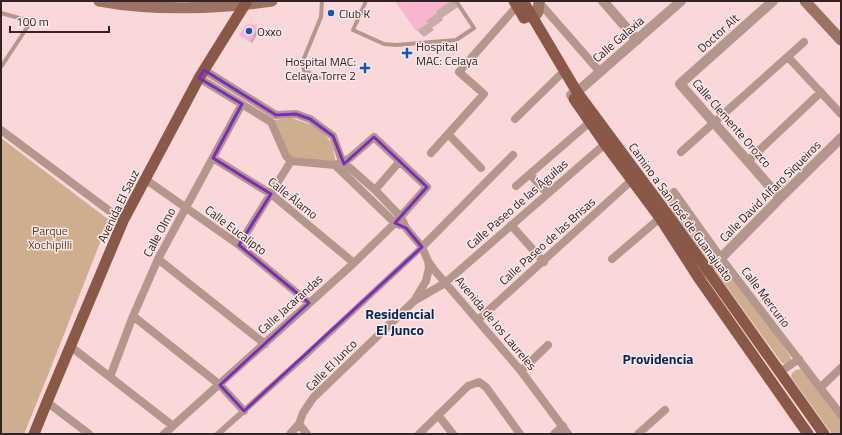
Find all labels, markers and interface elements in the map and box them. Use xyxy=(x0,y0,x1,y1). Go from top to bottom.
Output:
place label: Club K xyxy=(339,4,371,23)
scale bar xyxy=(10,8,109,34)
marker: Club K xyxy=(326,8,336,18)
street label: Doctor Alt xyxy=(693,8,744,57)
street label: Calle Galaxia xyxy=(588,11,648,67)
text: 100 m xyxy=(16,12,49,31)
place label: Oxxo xyxy=(257,22,282,41)
marker: Oxxo xyxy=(244,26,254,36)
place label: Hospital MAC: Celaya xyxy=(416,37,478,70)
marker: Hospital MAC: Celaya xyxy=(401,47,413,59)
place label: Hospital MAC: Celaya Torre 2 xyxy=(285,52,356,85)
marker: Hospital MAC: Celaya Torre 2 xyxy=(359,62,371,74)
street label: Calle Clemente Orozco xyxy=(688,74,776,172)
street label: Calle David Alfaro Siqueiros xyxy=(715,135,826,246)
street label: Camino a San José de Guanajuato xyxy=(624,139,738,285)
street label: Calle Paseo de las Águilas xyxy=(462,154,572,254)
street label: Avenida El Sauz xyxy=(92,166,144,246)
street label: Calle Álamo xyxy=(264,172,322,224)
street label: Calle Paseo de las Brisas xyxy=(495,192,600,290)
street label: Calle Eucalipto xyxy=(201,200,271,260)
street label: Calle Olmo xyxy=(138,204,180,260)
park label: Parque Xochipilli xyxy=(28,221,72,254)
street label: Calle Mercurio xyxy=(737,263,795,331)
street label: Calle Jacarandas xyxy=(253,269,327,339)
street label: Avenida de los Laureles xyxy=(451,272,541,375)
district label: Residencial El Junco xyxy=(365,303,435,340)
street label: Calle El Junco xyxy=(301,335,361,395)
district label: Providencia xyxy=(623,348,693,369)

